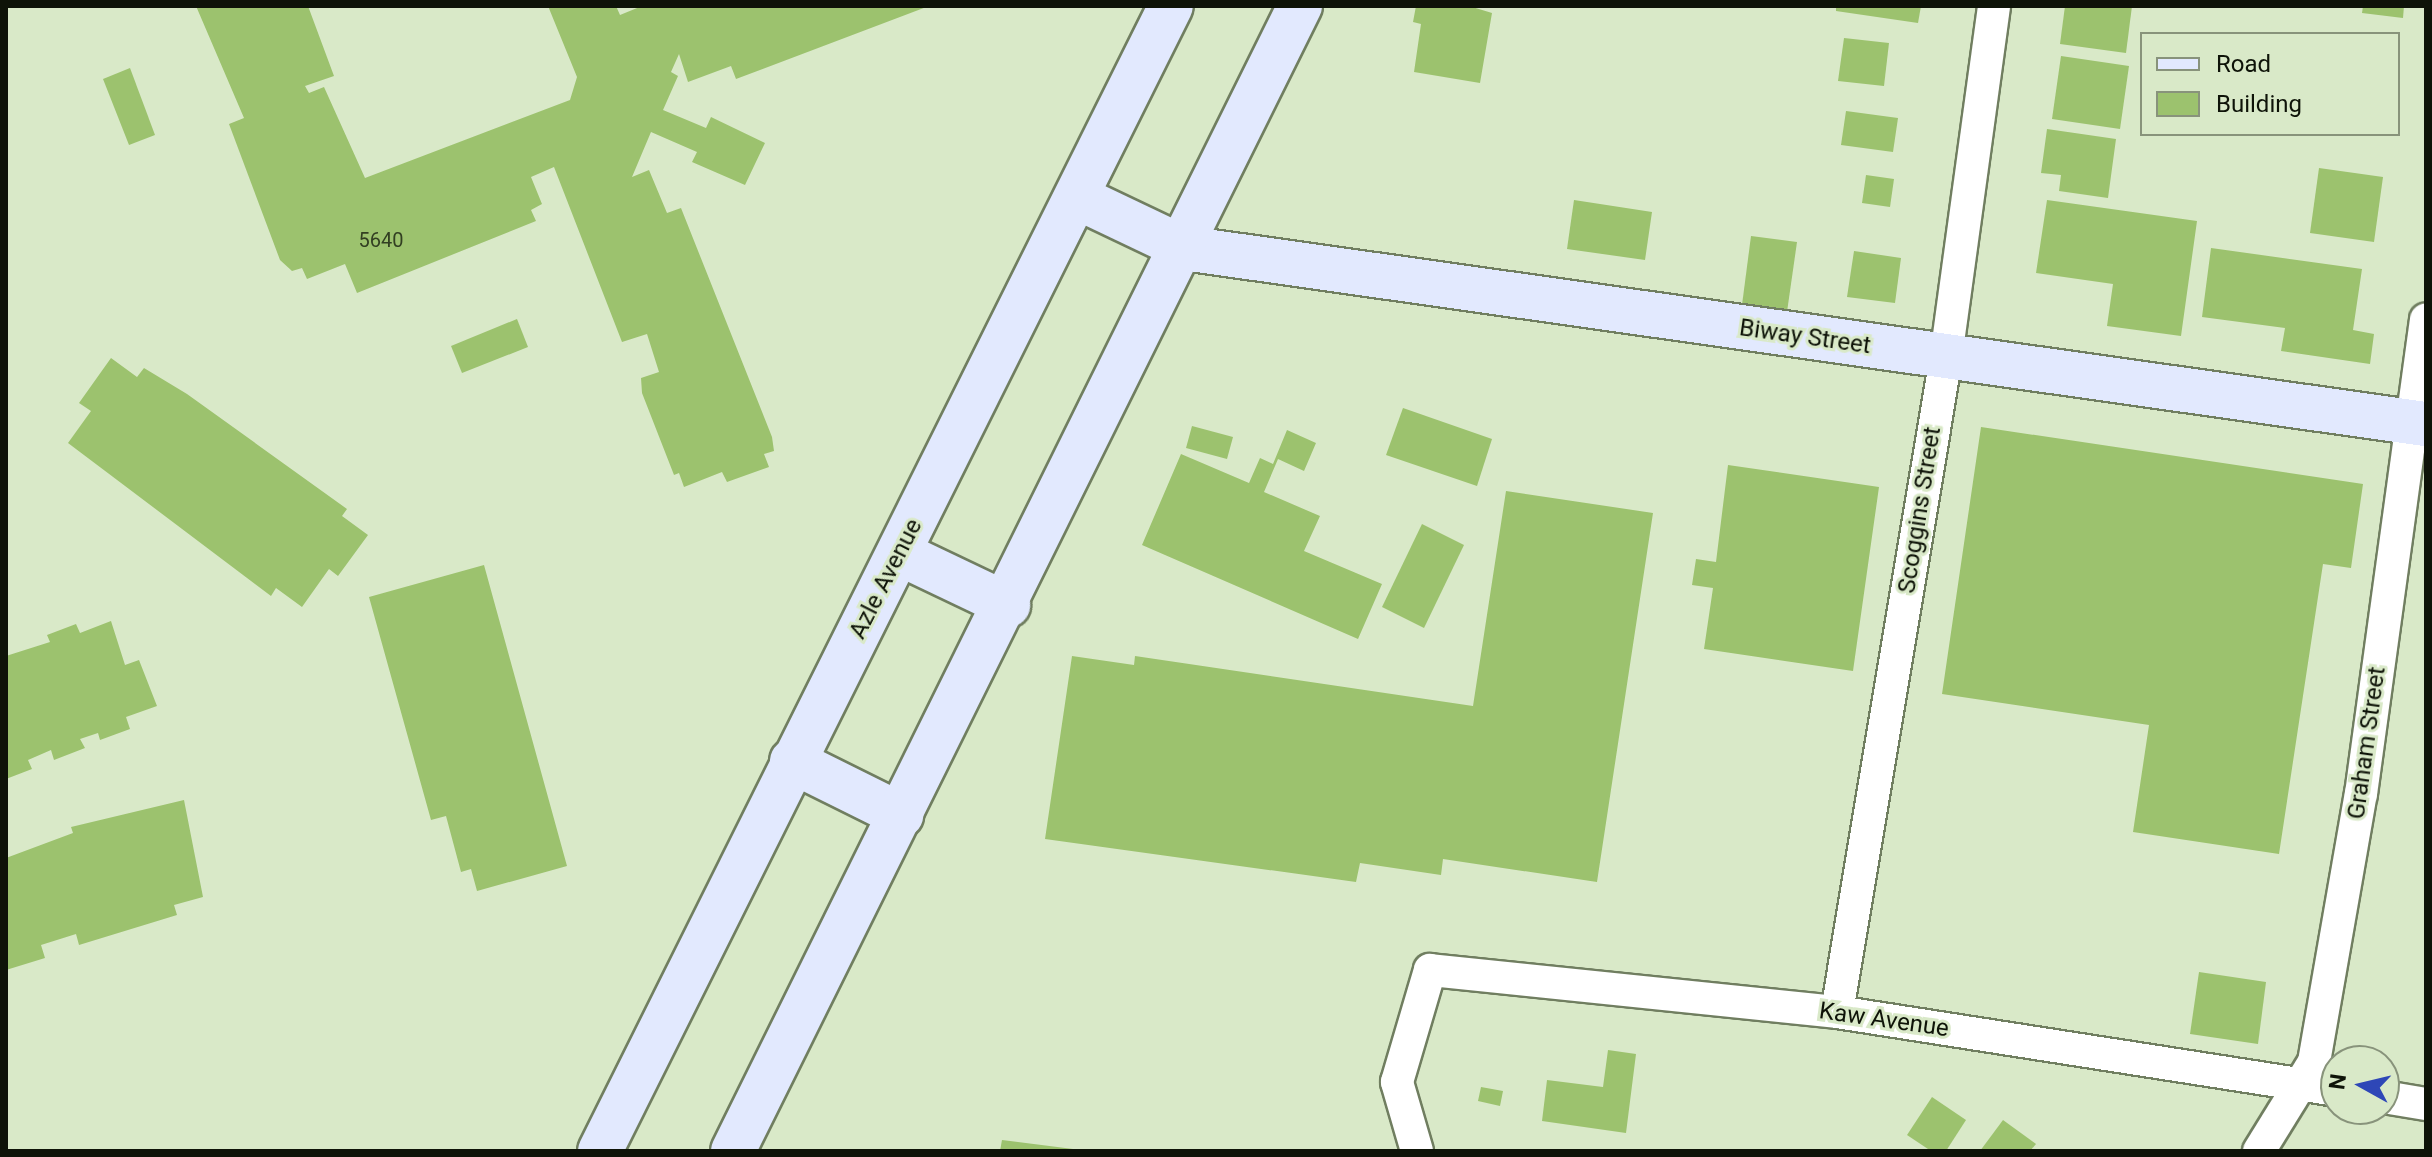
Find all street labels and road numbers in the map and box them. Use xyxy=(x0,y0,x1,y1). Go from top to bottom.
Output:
street label: Biway Street xyxy=(1737,314,1873,360)
street label: Scoggins Street xyxy=(1893,425,1947,595)
street label: Azle Avenue xyxy=(844,514,928,644)
street label: Graham Street xyxy=(2342,665,2392,821)
street label: Kaw Avenue xyxy=(1817,997,1951,1043)

